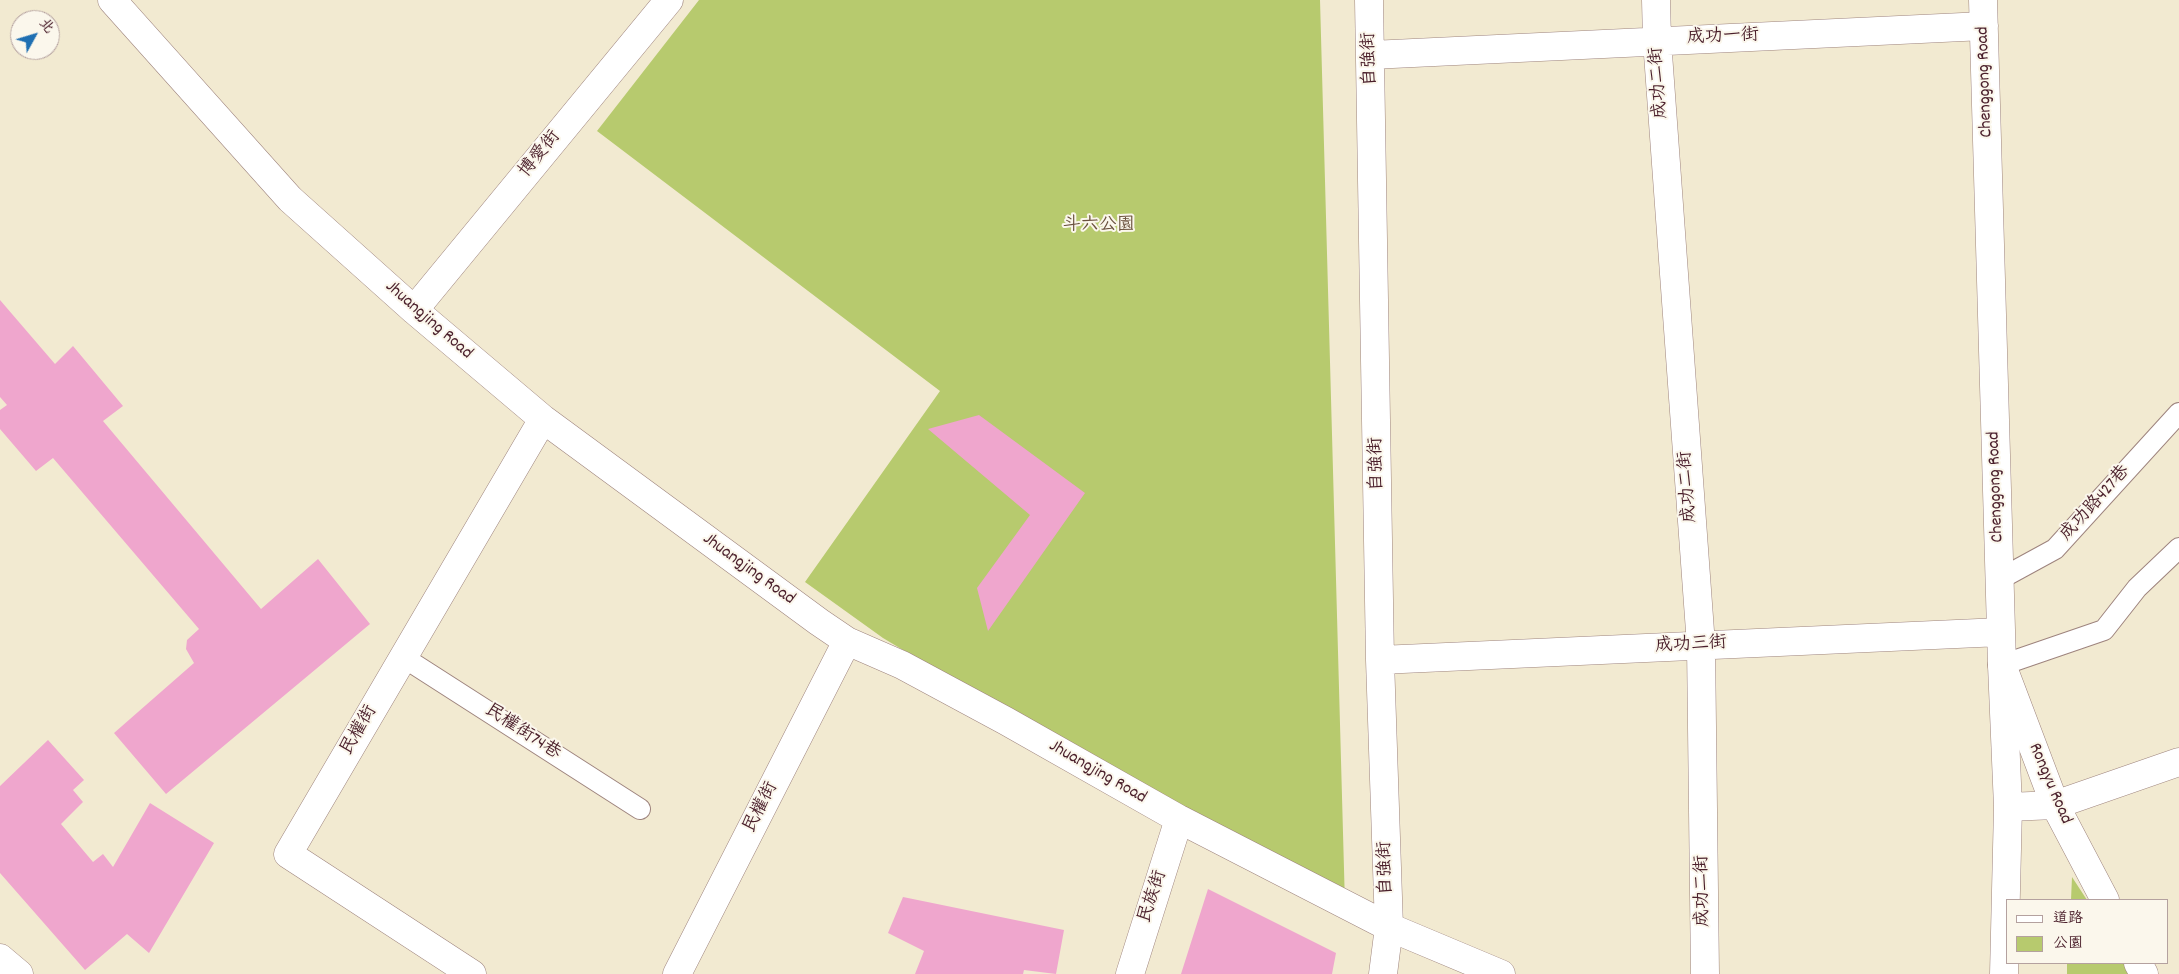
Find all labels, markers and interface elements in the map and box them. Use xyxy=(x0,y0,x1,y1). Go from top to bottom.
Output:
north arrow xyxy=(10,10,60,60)
text: 北 xyxy=(34,14,58,38)
street label: 成功一街 xyxy=(1687,26,1759,50)
street label: Chenggong Road xyxy=(1973,26,1999,138)
street label: 自強街 xyxy=(1359,32,1383,86)
street label: 成功二街 xyxy=(1647,46,1673,120)
street label: 博愛街 xyxy=(516,127,566,183)
park label: 斗六公園 xyxy=(1063,216,1135,238)
street label: Jhuangjing Road xyxy=(380,277,476,365)
street label: Chenggong Road xyxy=(1984,431,2010,543)
street label: 自強街 xyxy=(1367,437,1389,491)
street label: 成功二街 xyxy=(1676,450,1702,524)
street label: 成功路427巷 xyxy=(2056,462,2136,546)
street label: Jhuangjing Road xyxy=(697,529,799,611)
street label: 成功三街 xyxy=(1654,633,1728,659)
street label: 民權街74巷 xyxy=(480,700,564,766)
street label: 民權街 xyxy=(337,702,383,760)
street label: Jhuangjing Road xyxy=(1044,736,1150,810)
street label: Rongyu Road xyxy=(2022,740,2076,828)
street label: 民權街 xyxy=(740,779,784,837)
street label: 自強街 xyxy=(1375,841,1399,895)
street label: 成功二街 xyxy=(1693,855,1715,927)
street label: 民族街 xyxy=(1135,868,1173,926)
legend xyxy=(2006,899,2169,964)
text: 道路 xyxy=(2053,908,2083,930)
text: 公園 xyxy=(2053,933,2083,955)

